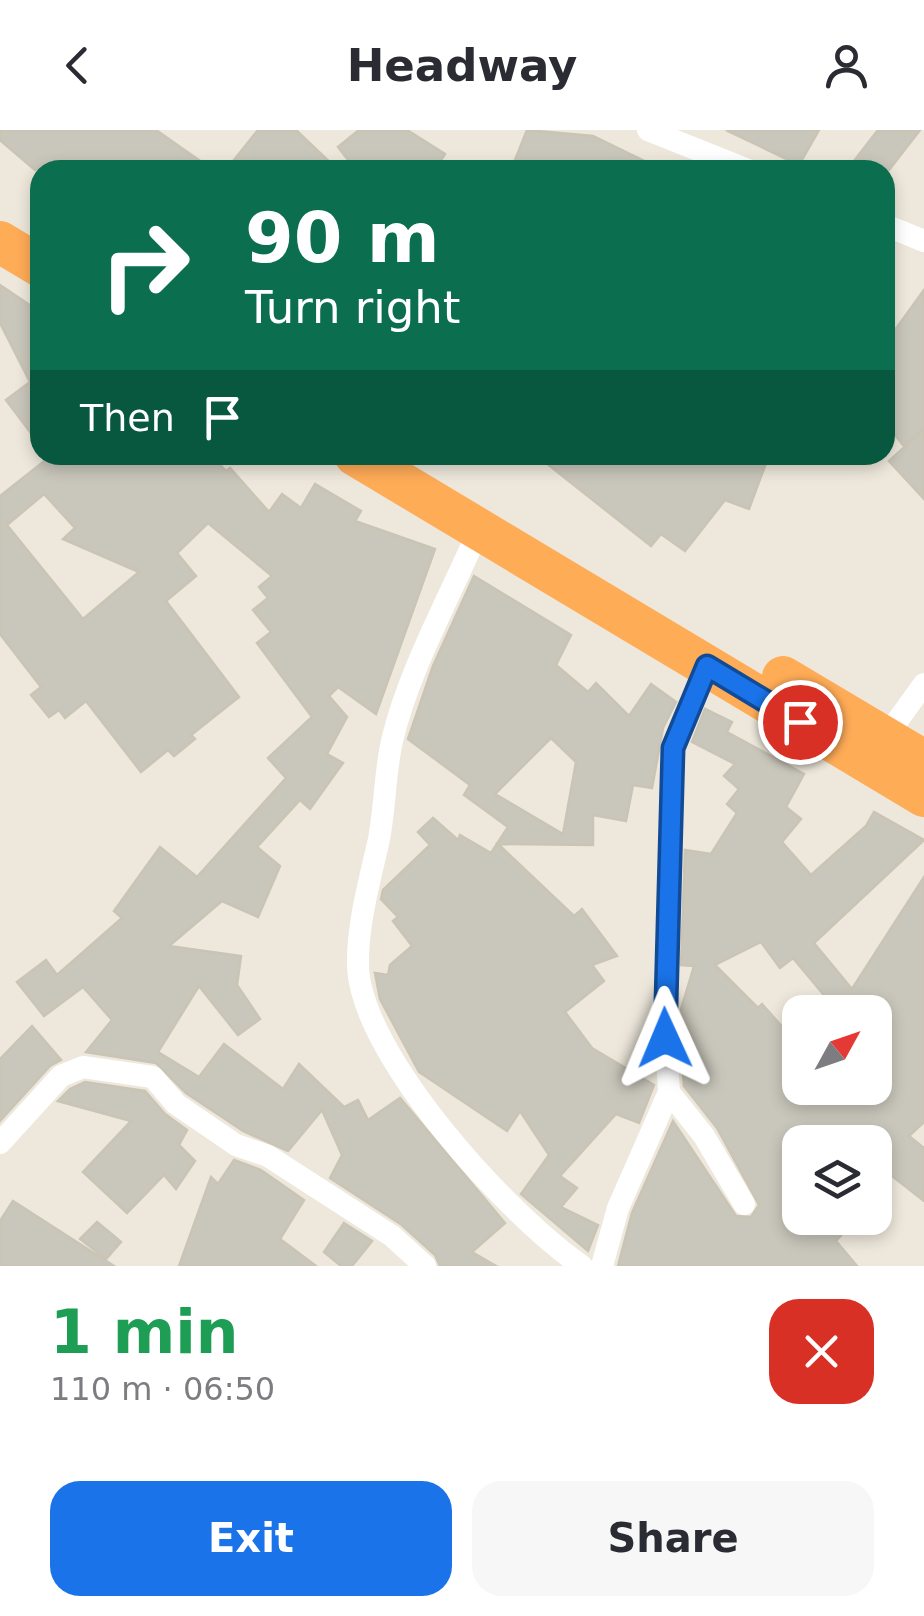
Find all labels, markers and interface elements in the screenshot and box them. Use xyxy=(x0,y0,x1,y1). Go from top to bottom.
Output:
icon: back xyxy=(50,38,105,93)
icon: person xyxy=(819,38,874,93)
text: Headway xyxy=(347,39,577,92)
text: 90 m xyxy=(245,197,440,279)
icon: right xyxy=(80,200,210,330)
text: Turn right xyxy=(245,281,460,334)
icon: arrive xyxy=(195,390,250,445)
text: Then xyxy=(80,396,175,440)
pin xyxy=(758,680,843,765)
icon: arrive xyxy=(773,695,828,750)
position arrow xyxy=(613,986,717,1090)
north arrow xyxy=(782,995,892,1105)
map controls xyxy=(782,995,892,1235)
button: layers xyxy=(782,1125,892,1235)
text: 1 min xyxy=(50,1297,238,1367)
button: close xyxy=(769,1299,874,1404)
text: 110 m · 06:50 xyxy=(50,1370,275,1408)
button: Exit xyxy=(50,1481,452,1596)
button: Share xyxy=(472,1481,874,1596)

